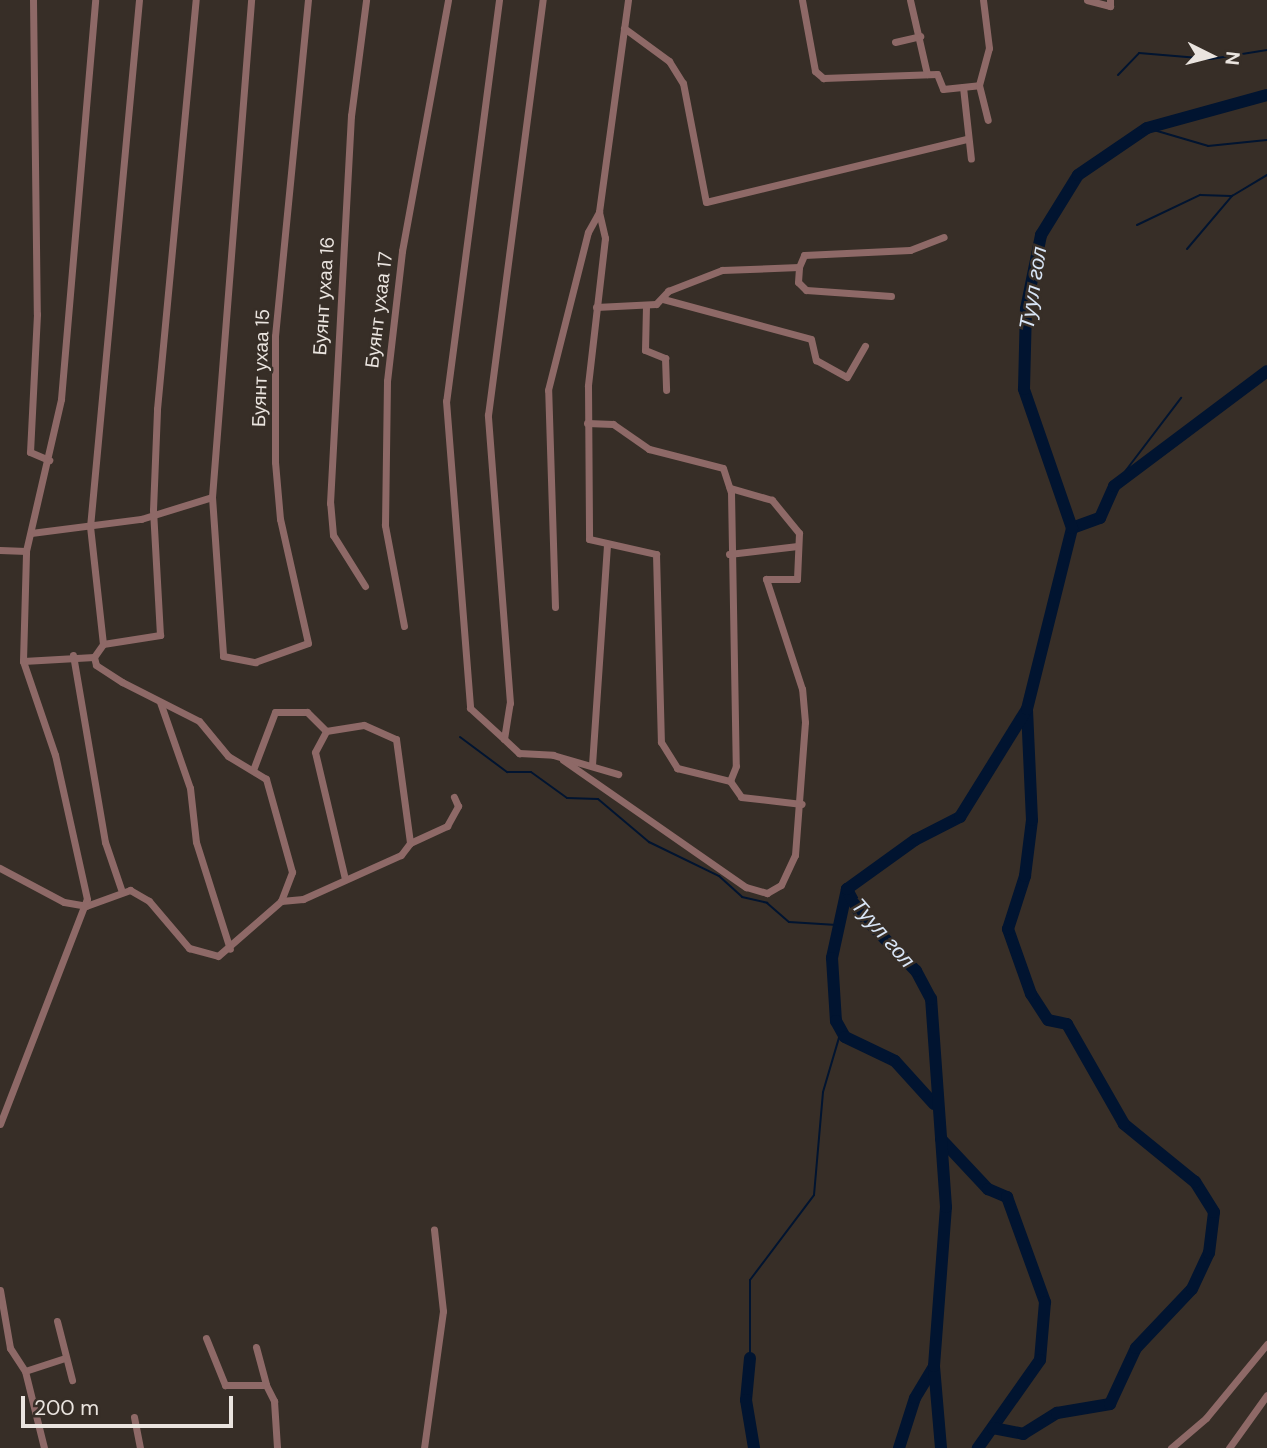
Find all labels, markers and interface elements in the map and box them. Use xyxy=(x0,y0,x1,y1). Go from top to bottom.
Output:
north arrow xyxy=(1176,21,1246,91)
text: N xyxy=(1219,50,1246,66)
street label: Буянт ухаа 16 xyxy=(308,236,340,356)
water label: Туул гол xyxy=(1014,245,1052,331)
street label: Буянт ухаа 17 xyxy=(361,251,397,369)
street label: Буянт ухаа 15 xyxy=(248,308,274,428)
water label: Туул гол xyxy=(846,893,920,973)
scale bar xyxy=(24,1382,236,1426)
text: 200 m xyxy=(34,1394,99,1422)

